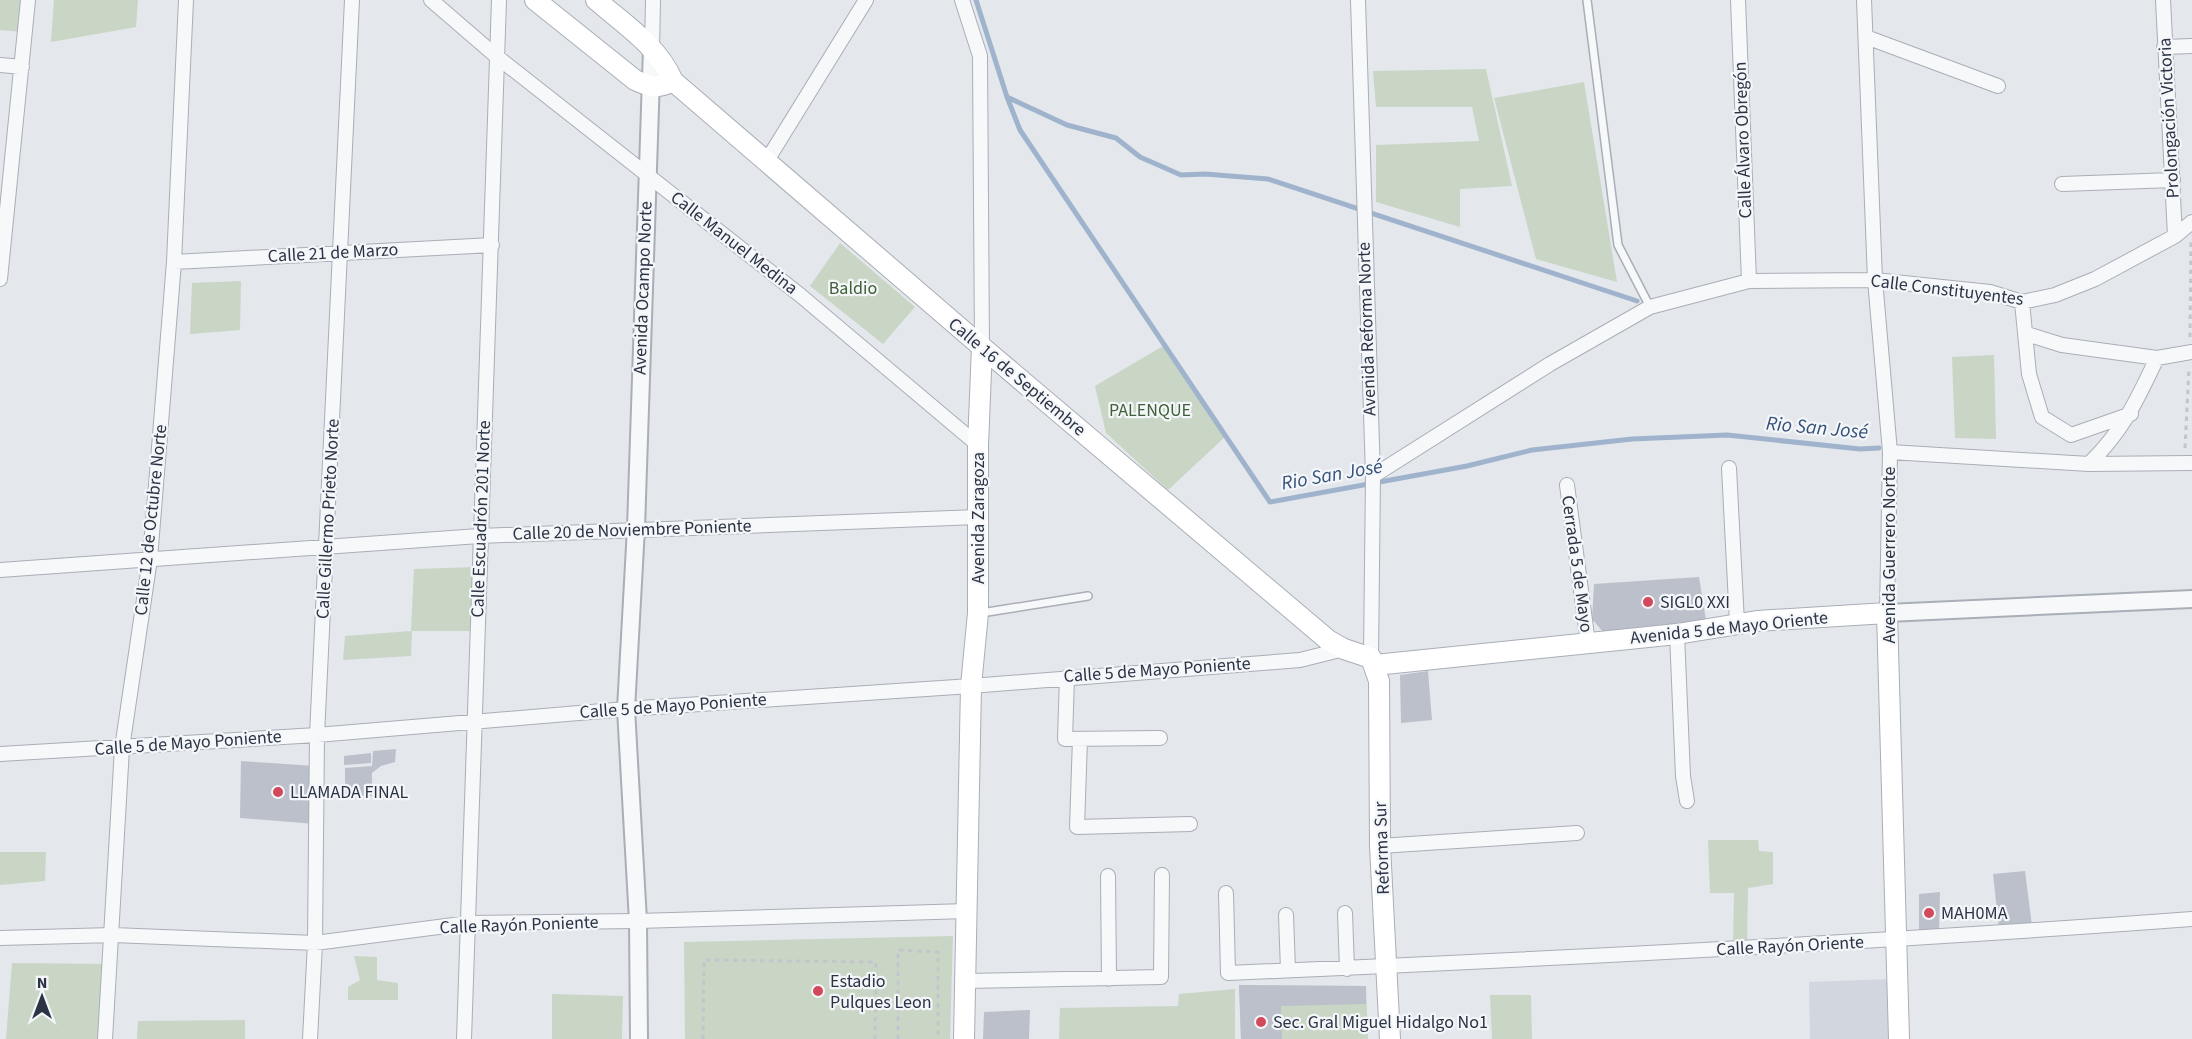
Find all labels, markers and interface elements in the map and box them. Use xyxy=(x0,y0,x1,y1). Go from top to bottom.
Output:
street label: Prolongación Victoria xyxy=(2152,37,2186,199)
street label: Calle Álvaro Obregón xyxy=(1728,61,1758,219)
street label: Calle Manuel Medina xyxy=(665,185,803,301)
street label: Avenida Ocampo Norte xyxy=(627,201,659,375)
street label: Calle 21 de Marzo xyxy=(267,237,399,269)
street label: Avenida Reforma Norte xyxy=(1351,242,1383,416)
street label: Calle Constituyentes xyxy=(1869,268,2025,312)
park label: Baldio xyxy=(829,276,877,301)
street label: Calle 16 de Septiembre xyxy=(943,312,1091,442)
park label: PALENQUE xyxy=(1109,398,1191,423)
water label: Rio San José xyxy=(1765,410,1870,446)
street label: Calle Gillermo Prieto Norte xyxy=(310,418,346,620)
street label: Calle Escuadrón 201 Norte xyxy=(465,420,497,618)
street label: Calle 12 de Octubre Norte xyxy=(129,423,173,617)
street label: Avenida Zaragoza xyxy=(966,452,991,584)
water label: Rio San José xyxy=(1279,452,1385,498)
street label: Avenida Guerrero Norte xyxy=(1877,467,1902,643)
street label: Cerrada 5 de Mayo xyxy=(1555,494,1599,634)
street label: Calle 20 de Noviembre Poniente xyxy=(512,513,752,547)
place label: SIGL0 XXI xyxy=(1660,590,1730,615)
marker: SIGL0 XXI xyxy=(1641,595,1655,609)
street label: Avenida 5 de Mayo Oriente xyxy=(1629,605,1829,651)
street label: Calle 5 de Mayo Poniente xyxy=(1063,651,1251,689)
street label: Calle 5 de Mayo Poniente xyxy=(579,687,767,725)
street label: Calle 5 de Mayo Poniente xyxy=(94,724,282,762)
place label: LLAMADA FINAL xyxy=(290,780,408,805)
marker: LLAMADA FINAL xyxy=(271,785,285,799)
street label: Reforma Sur xyxy=(1368,800,1396,895)
place label: MAH0MA xyxy=(1941,901,2008,926)
marker: MAH0MA xyxy=(1922,906,1936,920)
street label: Calle Rayón Poniente xyxy=(439,910,599,940)
street label: Calle Rayón Oriente xyxy=(1715,930,1865,962)
north arrow xyxy=(12,967,72,1027)
place label: Estadio Pulques Leon xyxy=(830,969,932,1015)
text: N xyxy=(37,972,47,994)
marker: Estadio Pulques Leon xyxy=(811,984,825,998)
place label: Sec. Gral Miguel Hidalgo No1 xyxy=(1273,1010,1488,1035)
marker: Sec. Gral Miguel Hidalgo No1 xyxy=(1254,1015,1268,1029)

